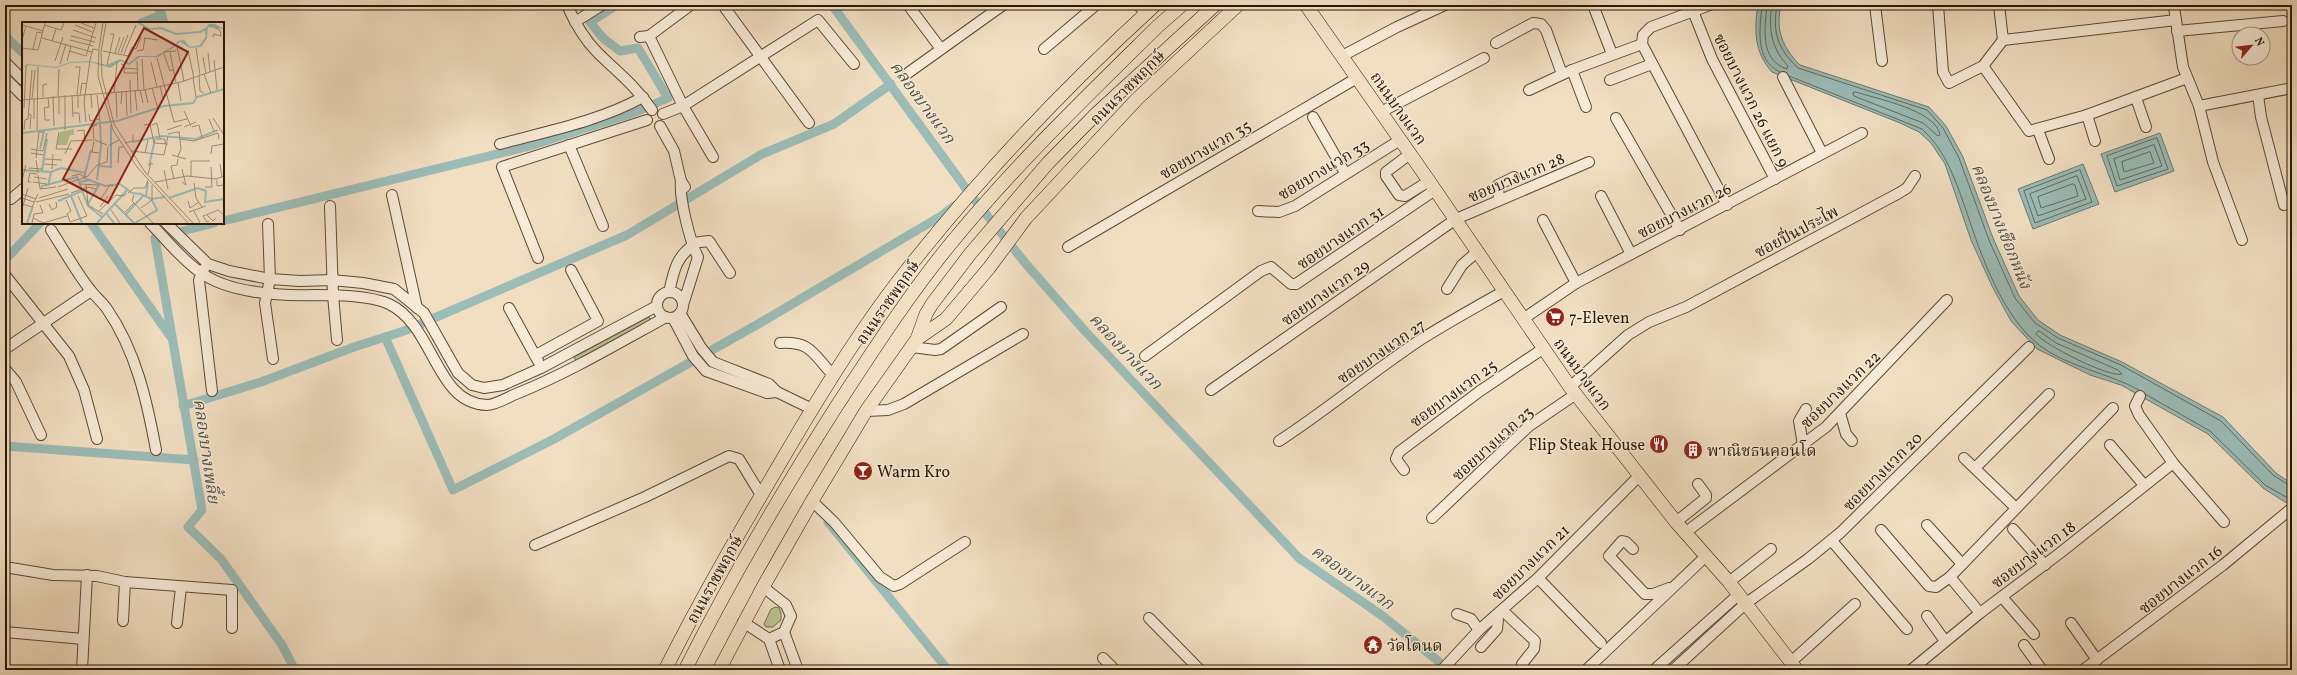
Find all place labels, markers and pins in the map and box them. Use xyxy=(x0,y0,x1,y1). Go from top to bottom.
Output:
supermarket icon: 7-Eleven xyxy=(1544,306,1566,328)
place label: 7-Eleven xyxy=(1569,308,1630,330)
restaurant icon: Flip Steak House xyxy=(1648,433,1670,455)
place label: Flip Steak House xyxy=(1528,435,1645,457)
building icon: พาณิชธนคอนโด xyxy=(1682,439,1704,461)
place label: พาณิชธนคอนโด xyxy=(1707,440,1816,463)
bar icon: Warm Kro xyxy=(852,460,874,482)
place label: Warm Kro xyxy=(877,462,950,484)
temple icon: วัดโตนด xyxy=(1362,634,1384,656)
place label: วัดโตนด xyxy=(1387,635,1443,658)

